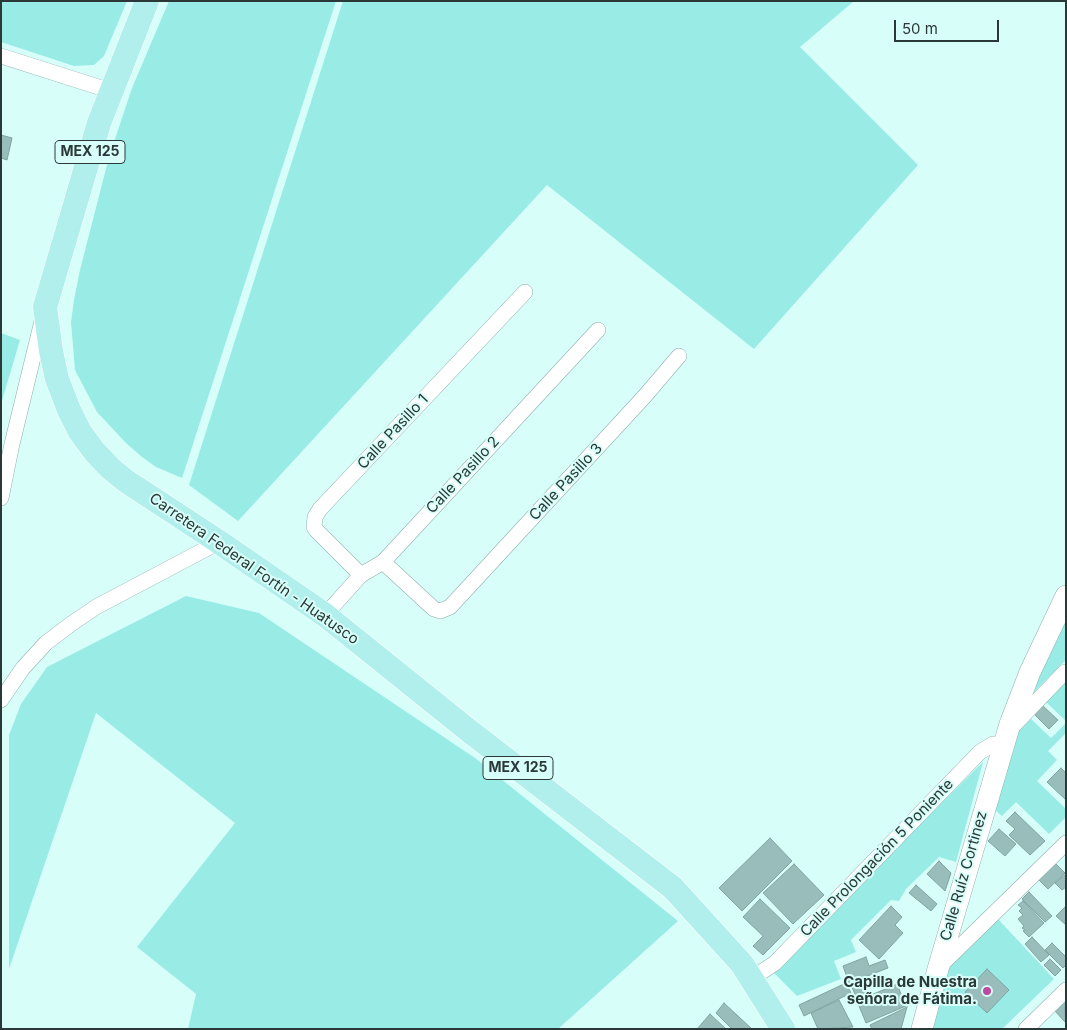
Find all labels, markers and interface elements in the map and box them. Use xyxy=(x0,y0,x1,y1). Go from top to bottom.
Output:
scale bar xyxy=(897,10,1002,42)
text: 50 m xyxy=(902,19,938,38)
road number: MEX 125 xyxy=(55,140,125,163)
street label: Calle Pasillo 1 xyxy=(354,391,432,473)
street label: Calle Pasillo 2 xyxy=(423,433,503,517)
street label: Calle Pasillo 3 xyxy=(526,440,606,524)
street label: Carretera Federal Fortín - Huatusco xyxy=(146,489,362,649)
road number: MEX 125 xyxy=(483,756,553,780)
street label: Calle Prolongación 5 Poniente xyxy=(797,775,957,941)
street label: Calle Ruíz Cortinez xyxy=(937,809,991,943)
place label: Capilla de Nuestra señora de Fátima. xyxy=(843,973,977,1008)
marker: Capilla de Nuestra señora de Fátima. xyxy=(981,985,993,997)

